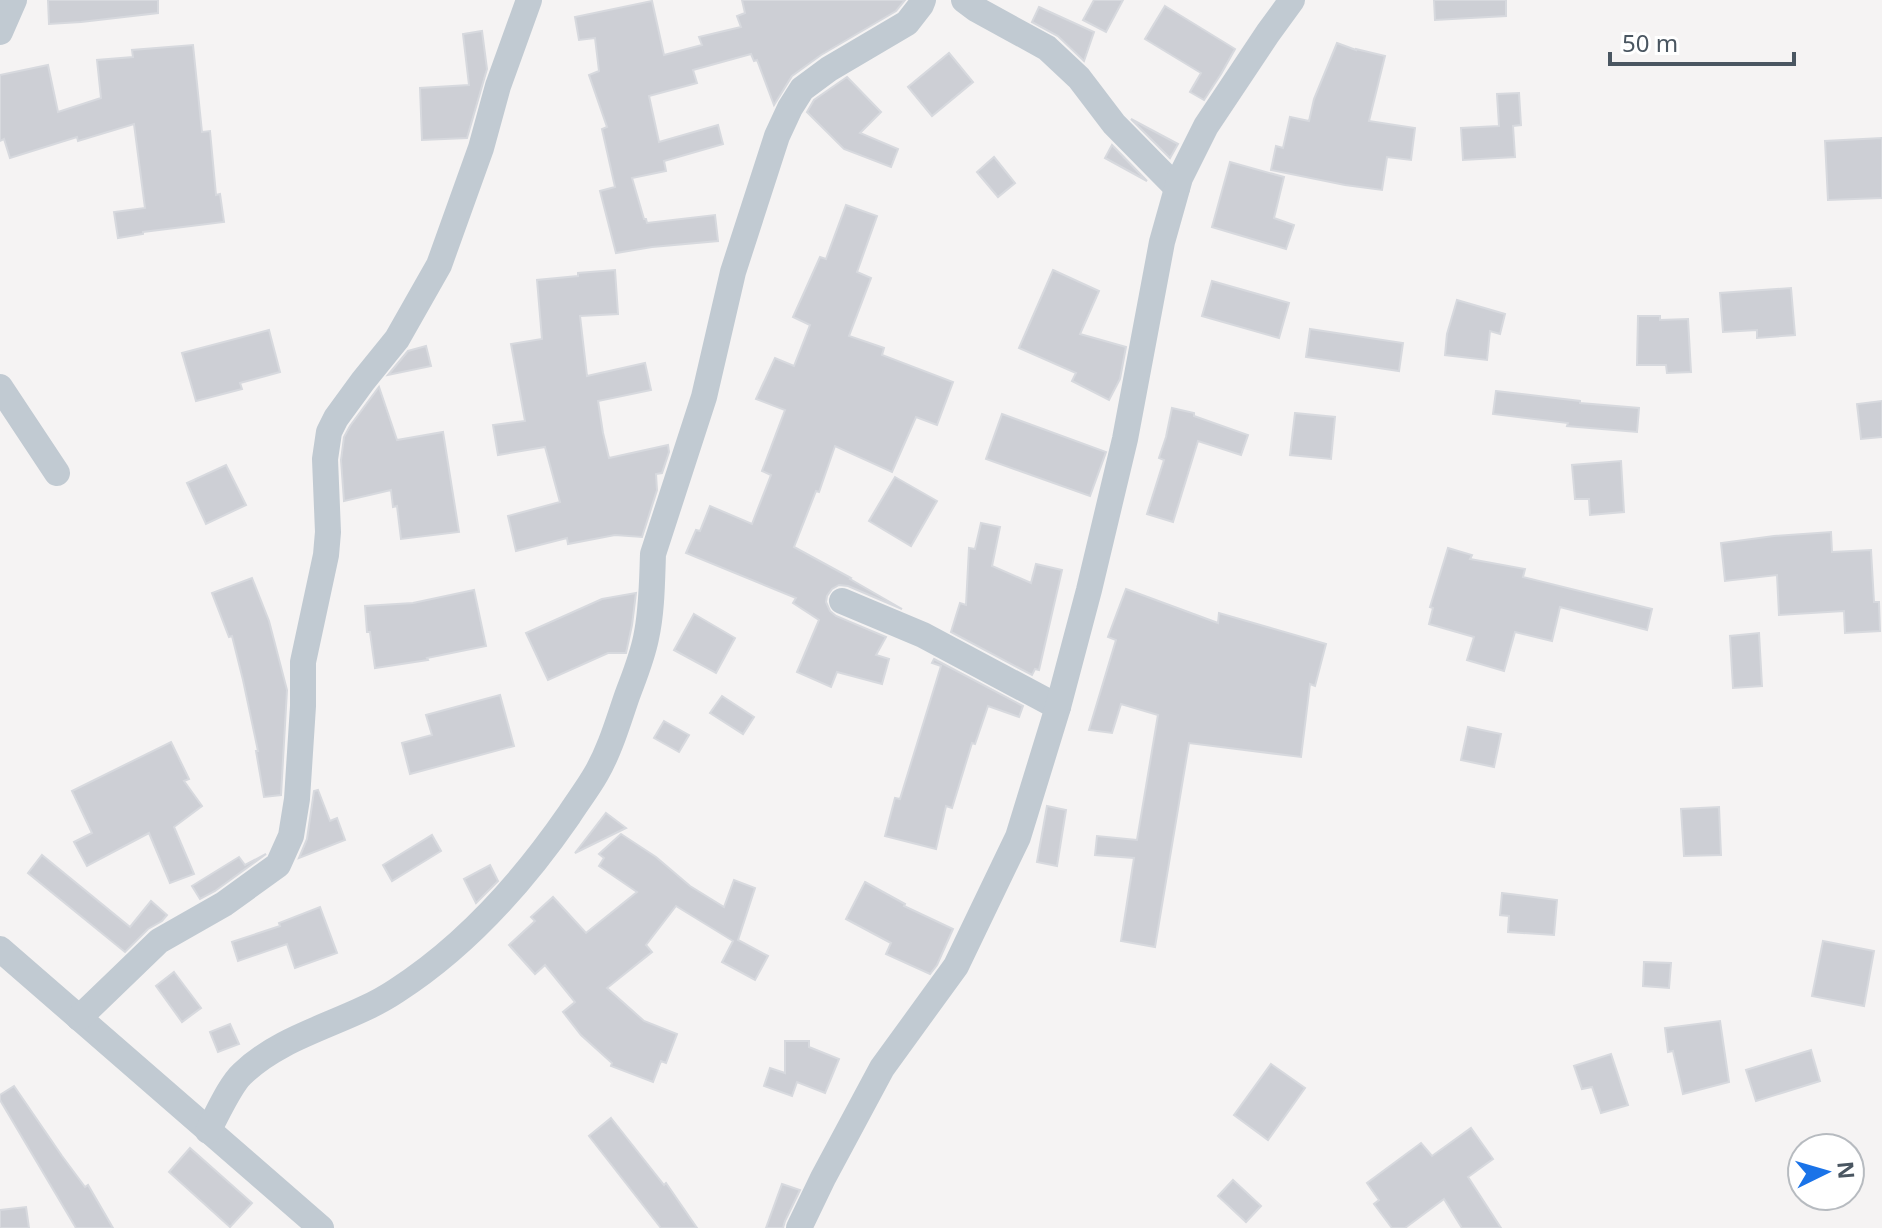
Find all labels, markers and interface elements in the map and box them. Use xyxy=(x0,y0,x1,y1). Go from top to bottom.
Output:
scale bar xyxy=(1610,16,1794,66)
text: 50 m xyxy=(1622,26,1678,59)
north arrow xyxy=(1786,1132,1866,1212)
text: N xyxy=(1831,1160,1863,1180)

